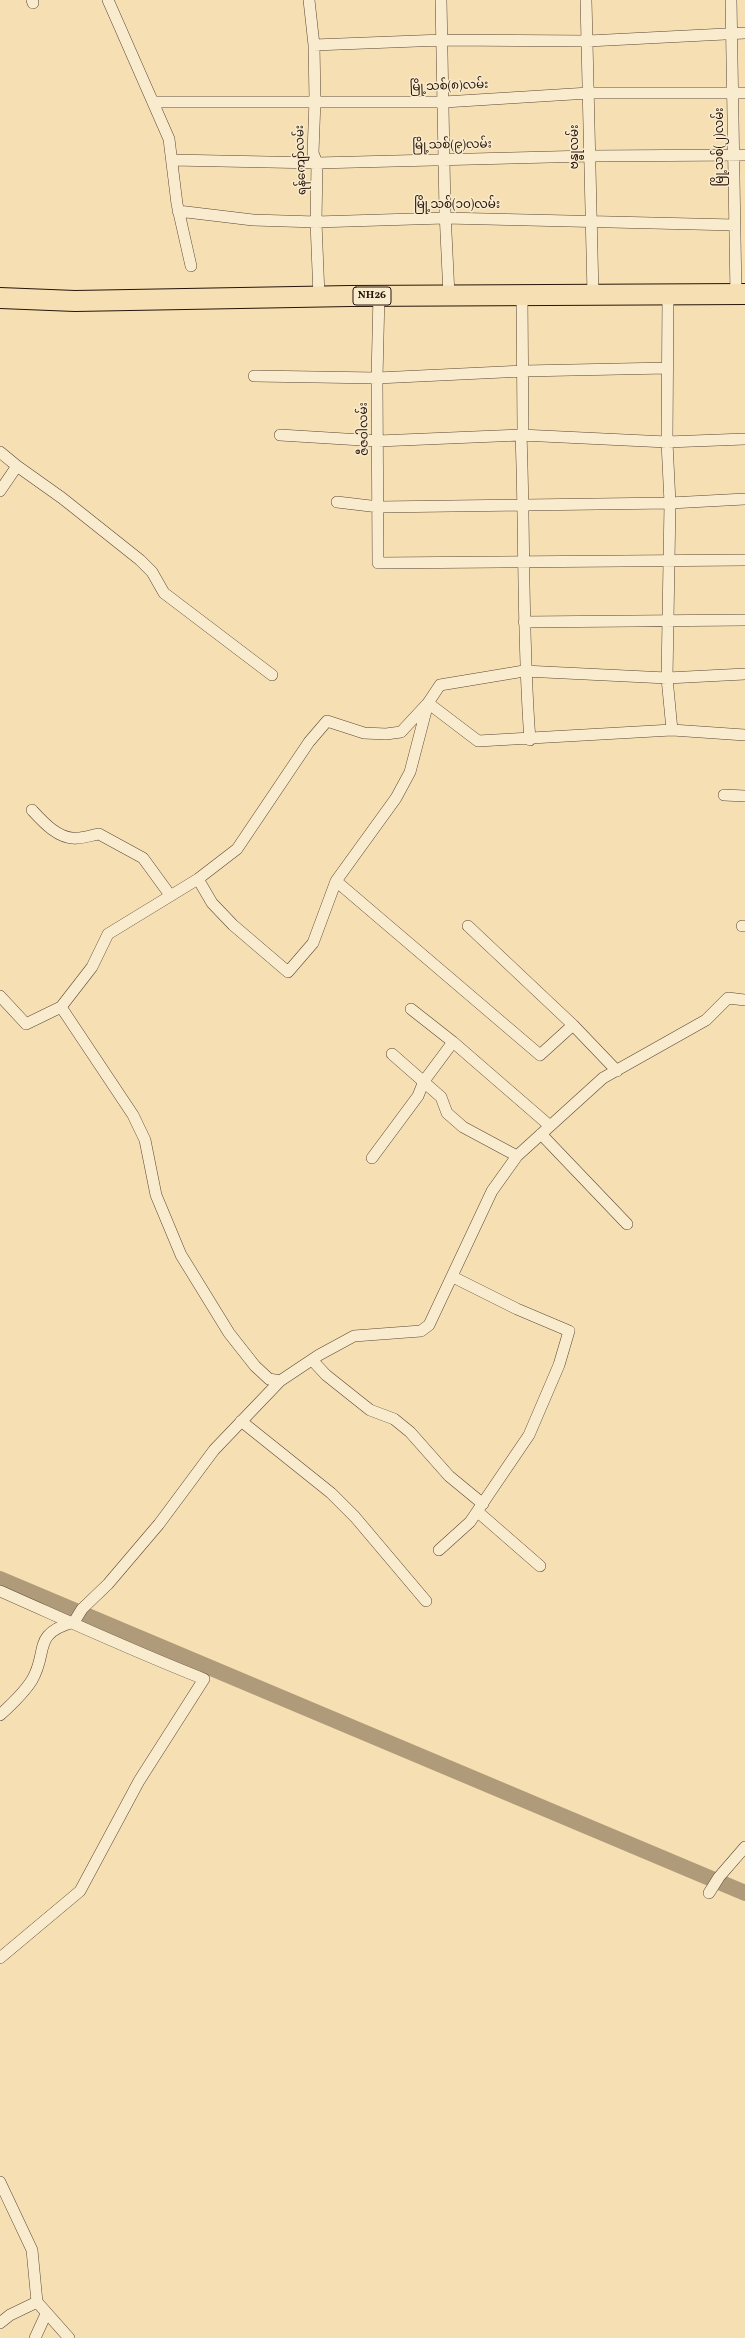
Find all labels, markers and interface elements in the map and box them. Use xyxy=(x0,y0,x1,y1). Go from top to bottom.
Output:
street label: မြို့သစ်(၈)လမ်း xyxy=(409,78,489,96)
street label: မြို့သစ်(၂)လမ်း xyxy=(714,108,728,186)
street label: ရန်ကျော်လမ်း xyxy=(294,125,310,195)
street label: ဗန္ဓုလမ်း xyxy=(569,125,583,169)
street label: မြို့သစ်(၉)လမ်း xyxy=(412,138,492,154)
street label: မြို့သစ်(၁၀)လမ်း xyxy=(414,199,500,213)
road number: NH26 xyxy=(353,287,391,305)
street label: ဇီဇဝါလမ်း xyxy=(357,402,373,456)

